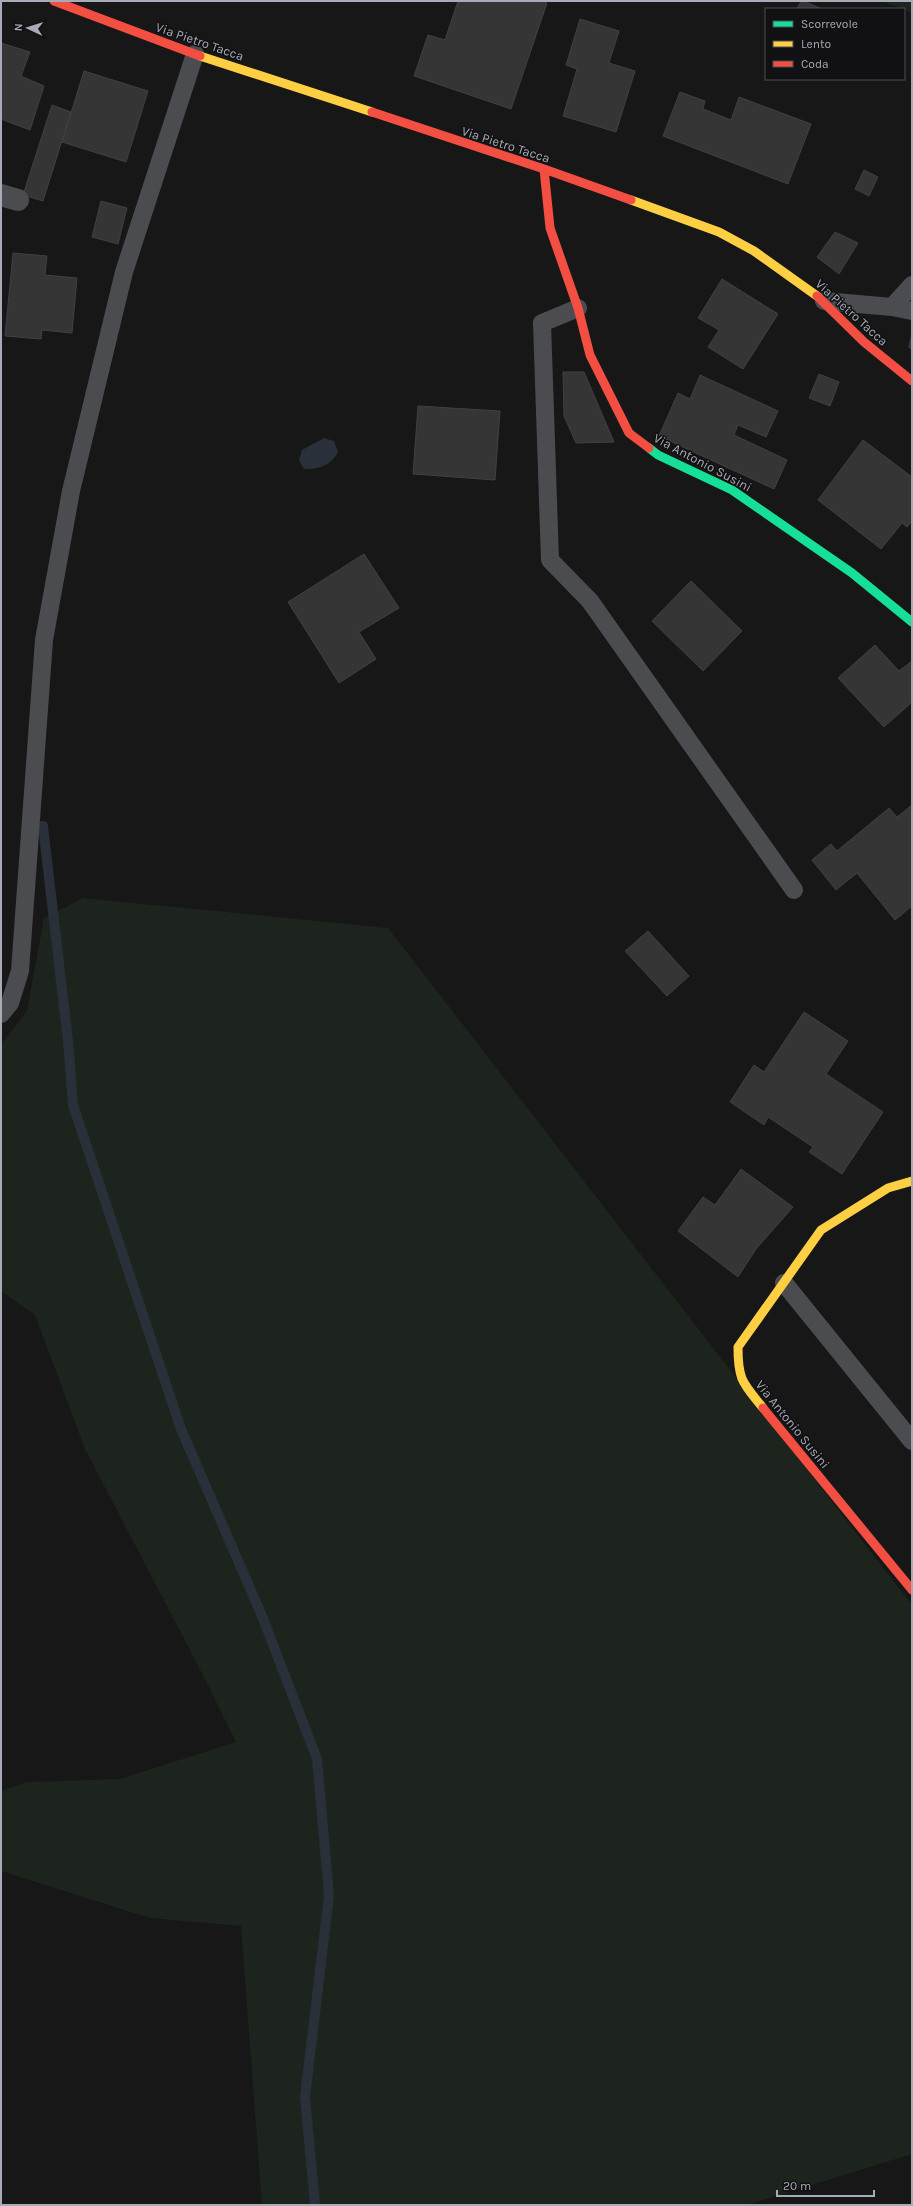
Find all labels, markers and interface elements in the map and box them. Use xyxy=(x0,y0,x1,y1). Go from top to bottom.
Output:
north arrow xyxy=(8,8,48,48)
legend xyxy=(765,8,905,80)
text: Scorrevole xyxy=(801,17,858,31)
street label: Via Pietro Tacca xyxy=(154,19,246,64)
text: N xyxy=(12,23,25,32)
text: Lento xyxy=(801,37,831,51)
text: Coda xyxy=(801,57,829,71)
street label: Via Pietro Tacca xyxy=(460,123,552,166)
street label: Via Pietro Tacca xyxy=(812,276,891,349)
street label: Via Antonio Susini xyxy=(651,430,754,495)
street label: Via Antonio Susini xyxy=(753,1377,833,1471)
scale bar xyxy=(777,2172,874,2198)
text: 20 m xyxy=(783,2179,811,2193)

